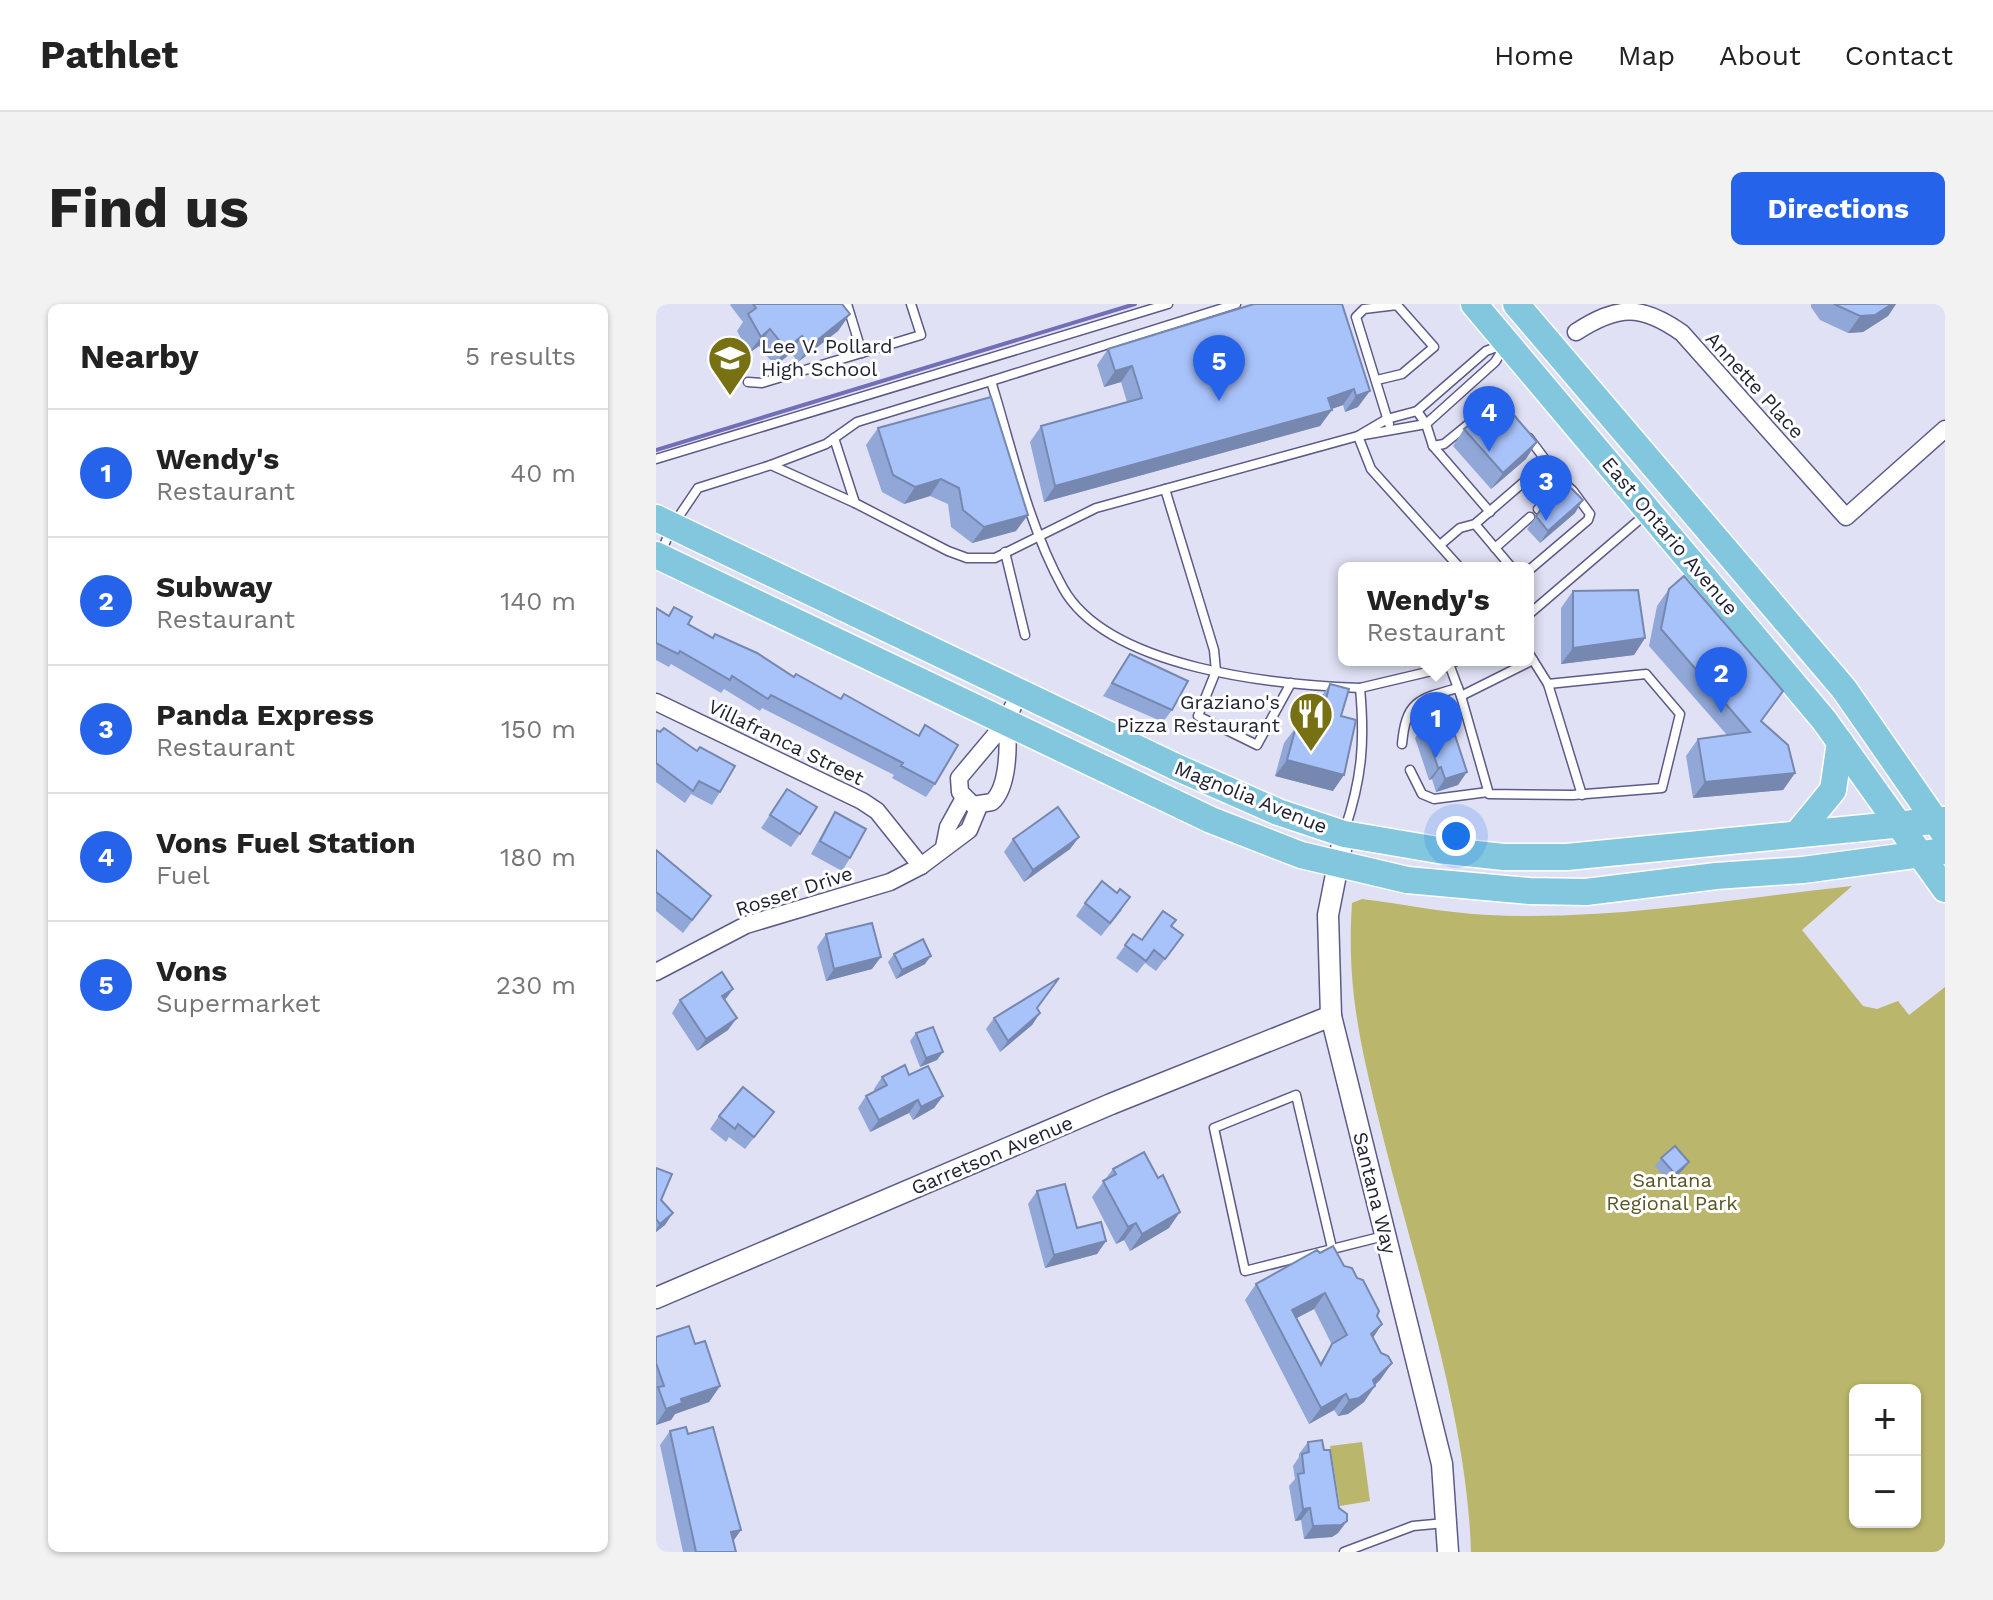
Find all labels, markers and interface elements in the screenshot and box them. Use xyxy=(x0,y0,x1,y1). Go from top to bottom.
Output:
text: Pathlet xyxy=(40,33,178,77)
text: Home xyxy=(1494,39,1574,72)
text: Map xyxy=(1618,39,1675,72)
text: About xyxy=(1719,39,1801,72)
text: Contact xyxy=(1845,39,1953,72)
button: Directions xyxy=(1731,172,1945,245)
text: Find us xyxy=(48,175,249,241)
street label: Annette Place xyxy=(1701,327,1809,443)
school or university icon: Lee V. Pollard High School xyxy=(706,334,754,397)
place label: Lee V. Pollard High School xyxy=(761,334,893,381)
pin: 5 xyxy=(1193,335,1245,401)
text: Nearby xyxy=(80,336,199,376)
text: 5 results xyxy=(465,341,576,371)
pin: 4 xyxy=(1463,386,1515,452)
text: Wendy's xyxy=(156,441,279,476)
street label: East Ontario Avenue xyxy=(1597,452,1743,620)
pin: 3 xyxy=(1520,455,1572,521)
text: 1 xyxy=(100,458,112,488)
text: 40 m xyxy=(510,458,576,488)
text: Restaurant xyxy=(156,476,295,506)
popup xyxy=(1338,562,1534,666)
text: Subway xyxy=(156,569,272,604)
text: Wendy's xyxy=(1367,582,1490,617)
text: 2 xyxy=(98,586,114,616)
text: 140 m xyxy=(500,586,576,616)
text: Restaurant xyxy=(156,604,295,634)
text: Restaurant xyxy=(1367,617,1505,647)
pin: 2 xyxy=(1695,647,1747,713)
place label: Graziano's Pizza Restaurant xyxy=(1117,690,1281,737)
restaurant icon: Graziano's Pizza Restaurant xyxy=(1287,690,1335,753)
pin: 1 xyxy=(1410,692,1462,758)
street label: Villafranca Street xyxy=(704,694,868,790)
text: Panda Express xyxy=(156,697,374,732)
text: 3 xyxy=(98,714,114,744)
text: 150 m xyxy=(501,714,576,744)
text: Restaurant xyxy=(156,732,295,762)
street label: Magnolia Avenue xyxy=(1171,755,1331,839)
your location xyxy=(1436,816,1476,856)
text: Vons Fuel Station xyxy=(156,825,416,860)
text: 4 xyxy=(98,842,114,872)
text: 180 m xyxy=(500,842,576,872)
text: Fuel xyxy=(156,860,210,890)
street label: Rosser Drive xyxy=(732,861,856,921)
text: Vons xyxy=(156,953,227,988)
text: 5 xyxy=(98,970,114,1000)
text: 230 m xyxy=(496,970,576,1000)
text: Supermarket xyxy=(156,988,320,1018)
street label: Garretson Avenue xyxy=(908,1110,1076,1200)
street label: Santana Way xyxy=(1348,1129,1402,1257)
park label: Santana Regional Park xyxy=(1606,1168,1738,1215)
map controls xyxy=(1849,1384,1921,1528)
button: + xyxy=(1849,1384,1921,1456)
button: − xyxy=(1849,1456,1921,1528)

